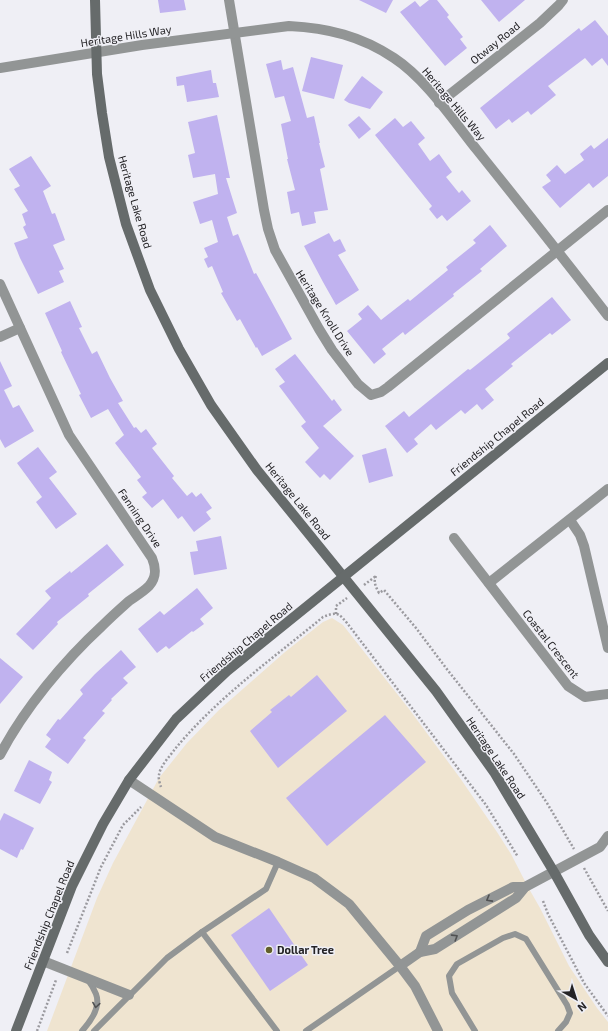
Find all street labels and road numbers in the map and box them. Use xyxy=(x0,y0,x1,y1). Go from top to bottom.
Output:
street label: Otway Road xyxy=(467,19,522,67)
street label: Heritage Hills Way xyxy=(80,22,172,49)
street label: Heritage Hills Way xyxy=(420,64,489,143)
street label: Heritage Lake Road xyxy=(116,154,155,250)
street label: Heritage Knoll Drive xyxy=(294,267,357,358)
street label: Friendship Chapel Road xyxy=(447,395,546,478)
street label: Heritage Lake Road xyxy=(263,459,334,542)
street label: Fanning Drive xyxy=(116,486,165,550)
street label: Friendship Chapel Road xyxy=(197,599,295,684)
street label: Coastal Crescent xyxy=(521,607,582,681)
street label: Heritage Lake Road xyxy=(464,714,529,801)
street label: Friendship Chapel Road xyxy=(21,858,76,971)

